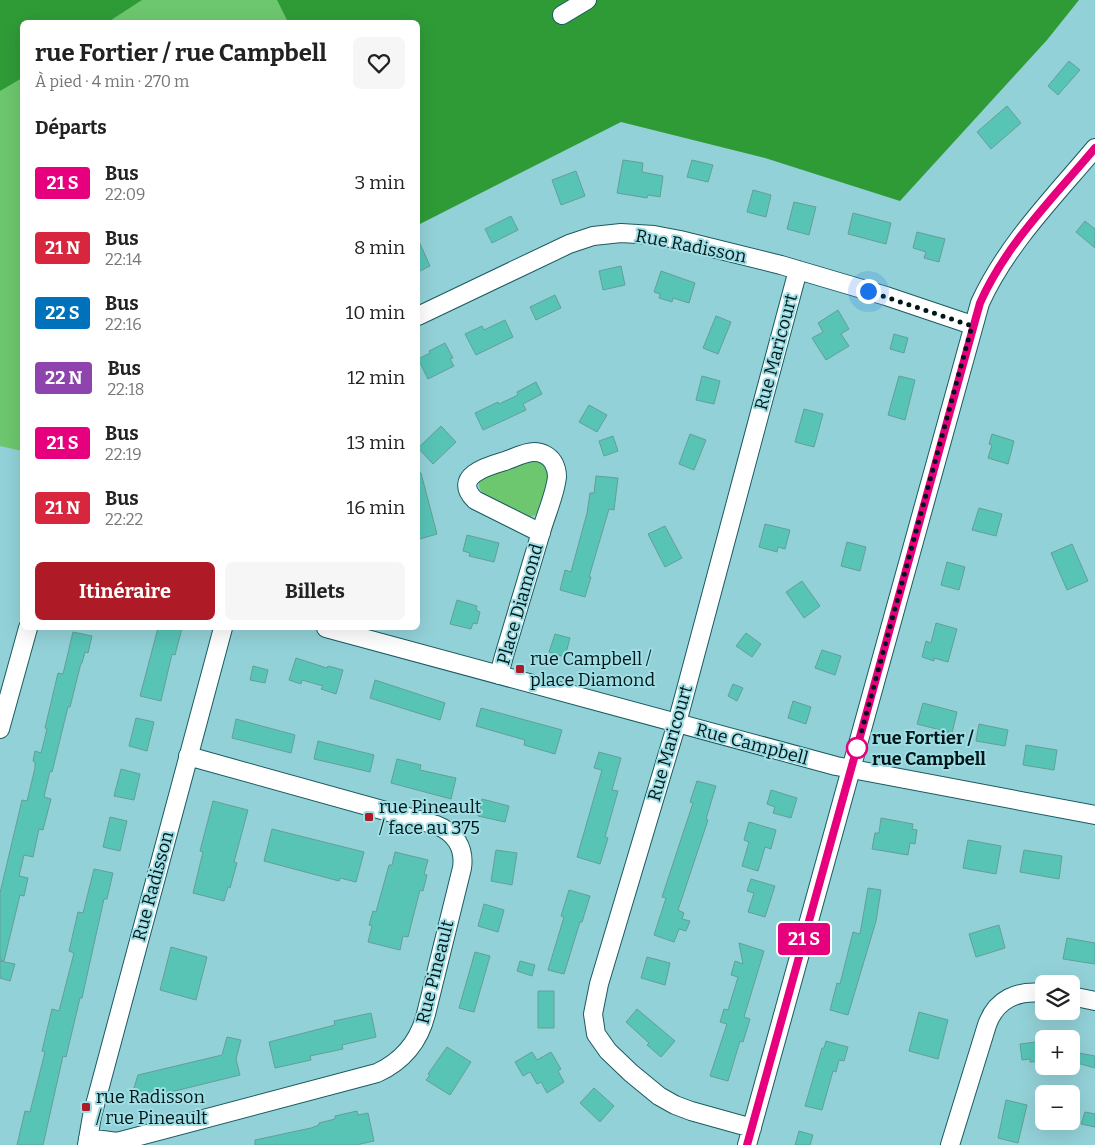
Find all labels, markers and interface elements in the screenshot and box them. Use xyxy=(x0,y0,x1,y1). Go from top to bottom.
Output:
button: heart xyxy=(353,37,405,89)
text: rue Fortier / rue Campbell xyxy=(35,39,327,67)
text: À pied · 4 min · 270 m xyxy=(35,72,189,91)
text: Départs xyxy=(35,116,107,139)
text: Bus xyxy=(105,162,139,185)
text: 3 min xyxy=(355,171,405,194)
text: 21 S xyxy=(47,172,78,194)
text: 22:09 xyxy=(105,185,145,204)
street label: Rue Radisson xyxy=(634,224,749,268)
text: Bus xyxy=(105,227,139,250)
text: 8 min xyxy=(354,236,405,259)
text: 21 N xyxy=(45,237,80,259)
text: 22:14 xyxy=(105,250,142,269)
your location xyxy=(856,279,881,304)
street label: Rue Maricourt xyxy=(750,291,802,413)
text: Bus xyxy=(105,292,139,315)
text: 10 min xyxy=(345,301,405,324)
text: 22 S xyxy=(45,302,80,324)
text: 22:16 xyxy=(105,315,142,334)
text: Bus xyxy=(107,357,141,380)
text: 12 min xyxy=(347,366,405,389)
text: 22 N xyxy=(45,367,82,389)
text: 22:18 xyxy=(107,380,144,399)
text: Bus xyxy=(105,422,139,445)
text: 13 min xyxy=(347,431,405,454)
text: 21 S xyxy=(47,432,78,454)
text: 22:19 xyxy=(105,445,142,464)
text: Bus xyxy=(105,487,139,510)
text: 16 min xyxy=(347,496,405,519)
text: 21 N xyxy=(45,497,80,519)
text: 22:22 xyxy=(105,510,143,529)
street label: Place Diamond xyxy=(492,541,548,667)
button: Itinéraire xyxy=(35,562,215,620)
button: Billets xyxy=(225,562,405,620)
place label: rue Campbell / place Diamond xyxy=(530,648,655,691)
marker: rue Campbell / place Diamond xyxy=(514,663,526,675)
street label: Rue Maricourt xyxy=(643,682,697,804)
street label: Rue Campbell xyxy=(693,718,811,770)
place label: rue Fortier / rue Campbell xyxy=(872,727,986,770)
marker: rue Fortier / rue Campbell xyxy=(846,737,868,759)
place label: rue Pineault / face au 375 xyxy=(379,796,482,839)
marker: rue Pineault / face au 375 xyxy=(363,811,375,823)
street label: Rue Radisson xyxy=(128,828,178,943)
street label: Rue Pineault xyxy=(412,917,459,1026)
line badge: 21 S xyxy=(769,923,839,955)
text: 21 S xyxy=(788,928,820,950)
map controls xyxy=(1035,975,1080,1130)
button: layers xyxy=(1035,975,1080,1020)
button: + xyxy=(1035,1030,1080,1075)
button: − xyxy=(1035,1085,1080,1130)
place label: rue Radisson / rue Pineault xyxy=(96,1086,208,1129)
marker: rue Radisson / rue Pineault xyxy=(80,1101,92,1113)

